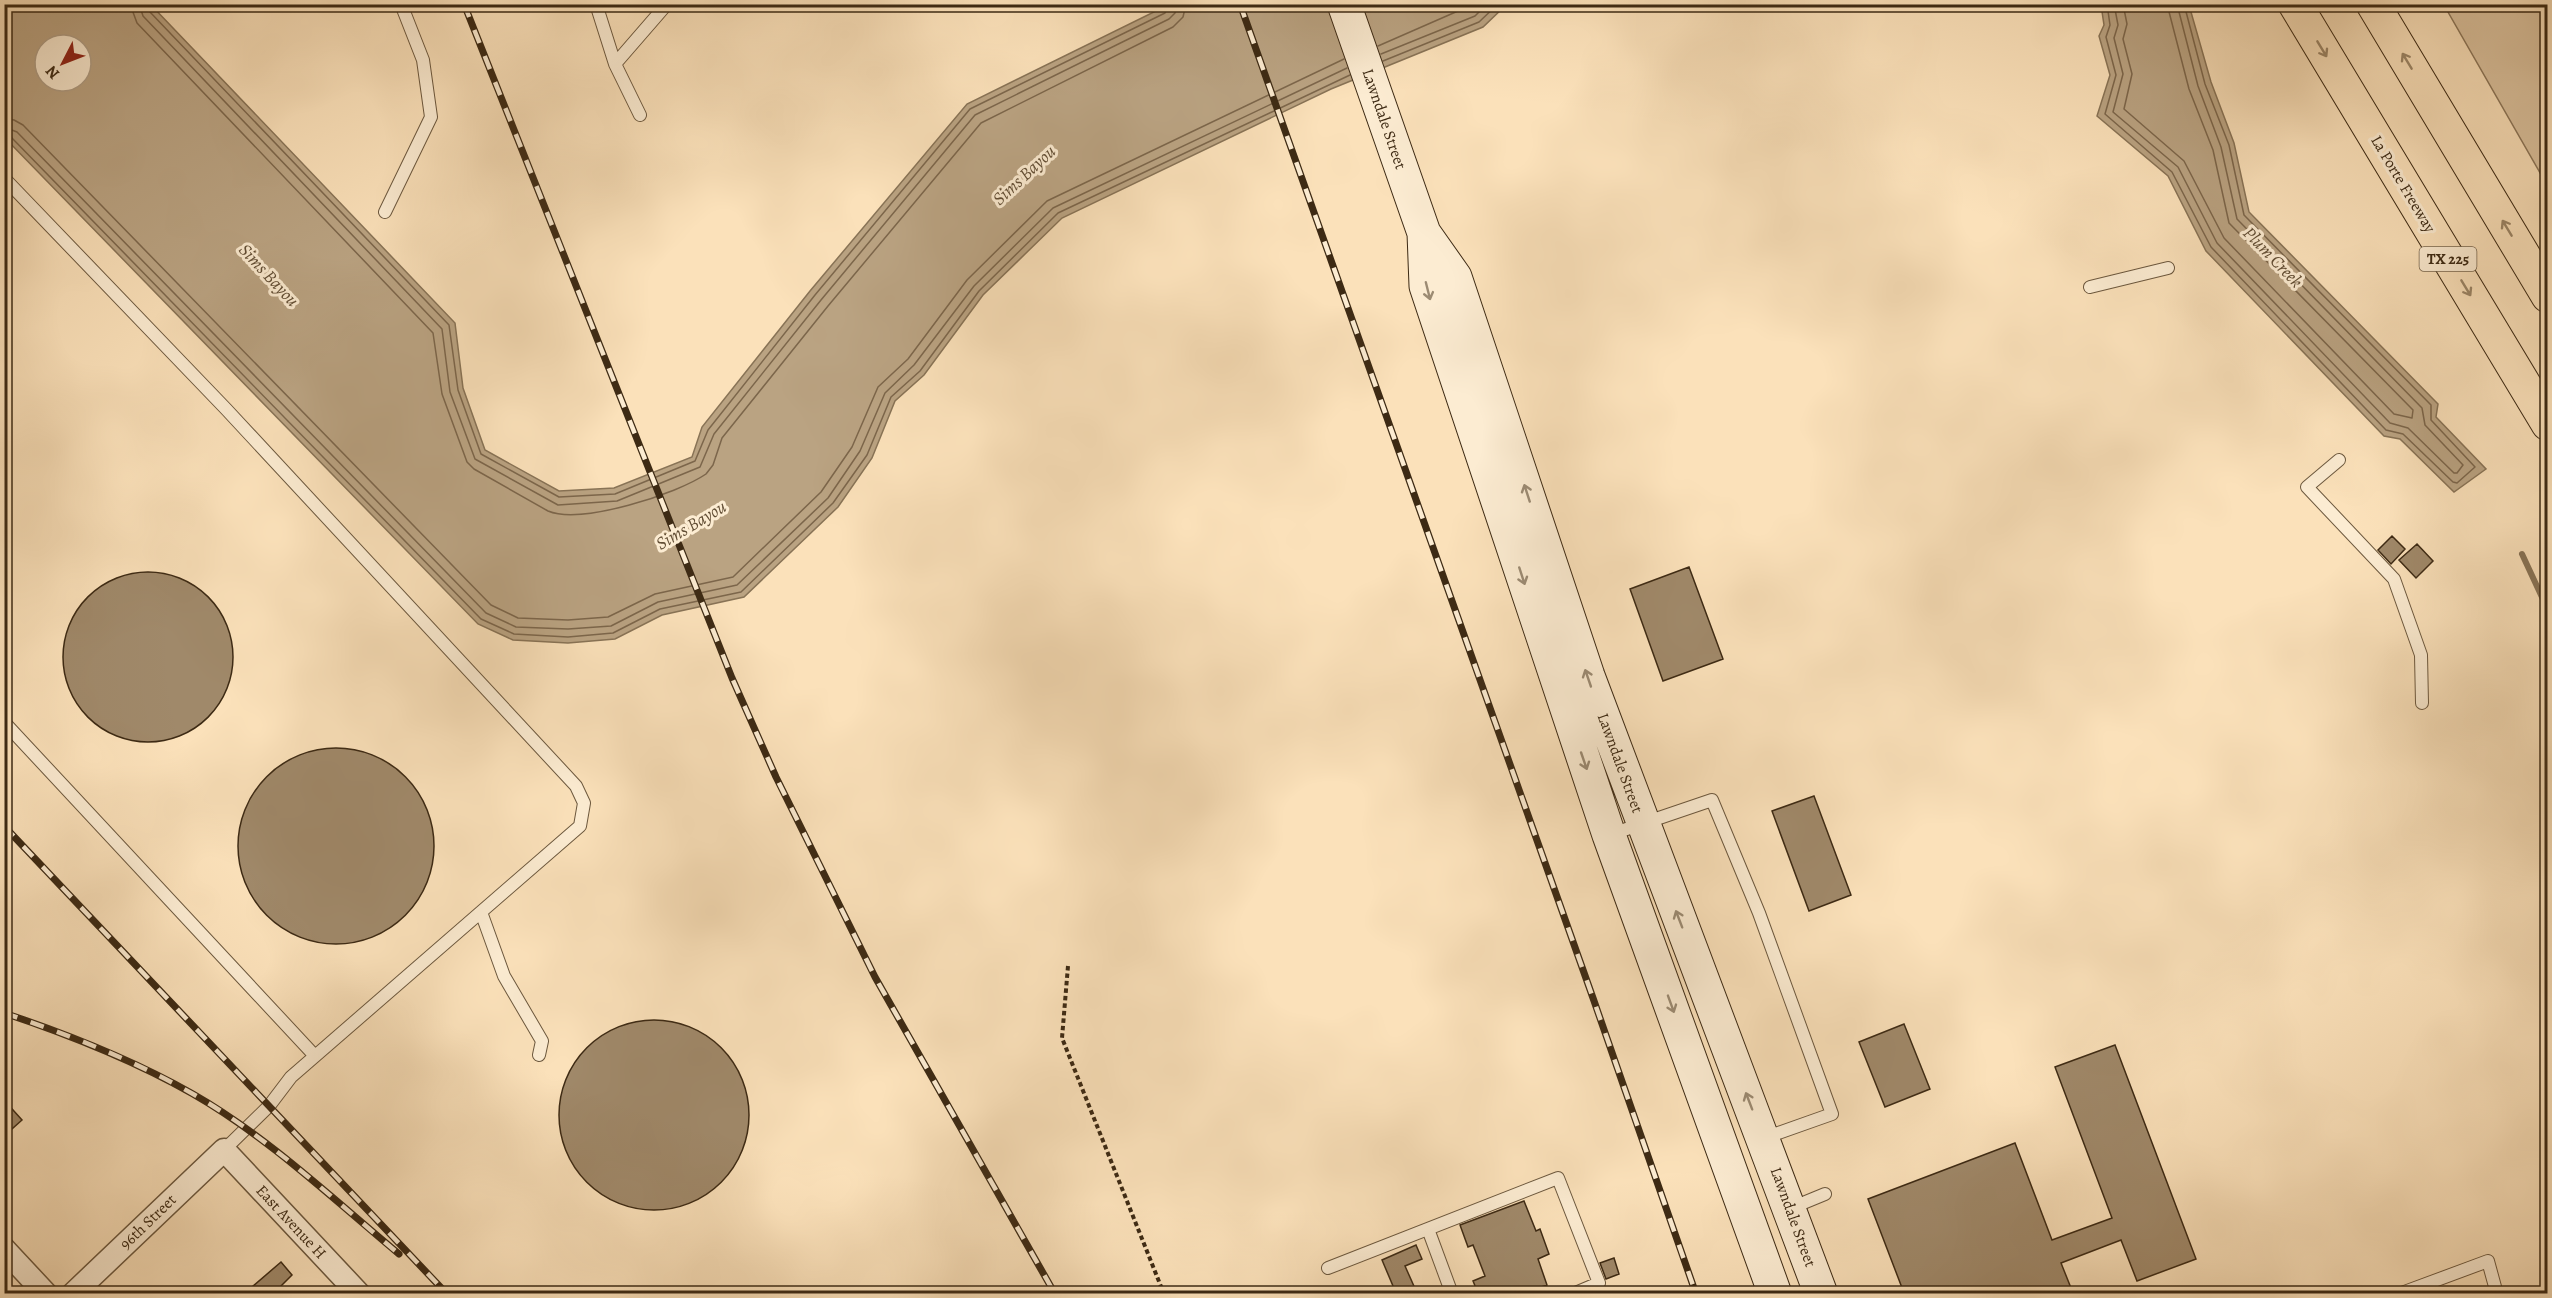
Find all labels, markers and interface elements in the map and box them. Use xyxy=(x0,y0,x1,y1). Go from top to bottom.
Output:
north arrow xyxy=(33,33,93,93)
one-way arrow xyxy=(2316,40,2328,57)
one-way arrow xyxy=(2400,53,2412,70)
text: N xyxy=(40,60,65,84)
street label: Lawndale Street xyxy=(1357,66,1411,172)
street label: La Porte Freeway xyxy=(2365,131,2441,238)
water label: Sims Bayou xyxy=(987,139,1061,210)
one-way arrow xyxy=(2500,220,2512,237)
water label: Plum Creek xyxy=(2238,221,2308,293)
water label: Sims Bayou xyxy=(234,238,305,312)
road number: TX 225 xyxy=(2420,247,2476,271)
one-way arrow xyxy=(2460,279,2472,296)
one-way arrow xyxy=(1423,281,1435,300)
one-way arrow xyxy=(1521,484,1532,503)
water label: Sims Bayou xyxy=(651,494,731,555)
one-way arrow xyxy=(1517,566,1528,585)
one-way arrow xyxy=(1582,669,1593,688)
street label: Lawndale Street xyxy=(1592,710,1648,816)
one-way arrow xyxy=(1579,751,1590,770)
one-way arrow xyxy=(1672,911,1683,929)
one-way arrow xyxy=(1666,994,1677,1013)
one-way arrow xyxy=(1743,1092,1754,1111)
street label: Lawndale Street xyxy=(1765,1164,1821,1270)
street label: East Avenue H xyxy=(251,1180,331,1264)
street label: 96th Street xyxy=(115,1189,181,1255)

